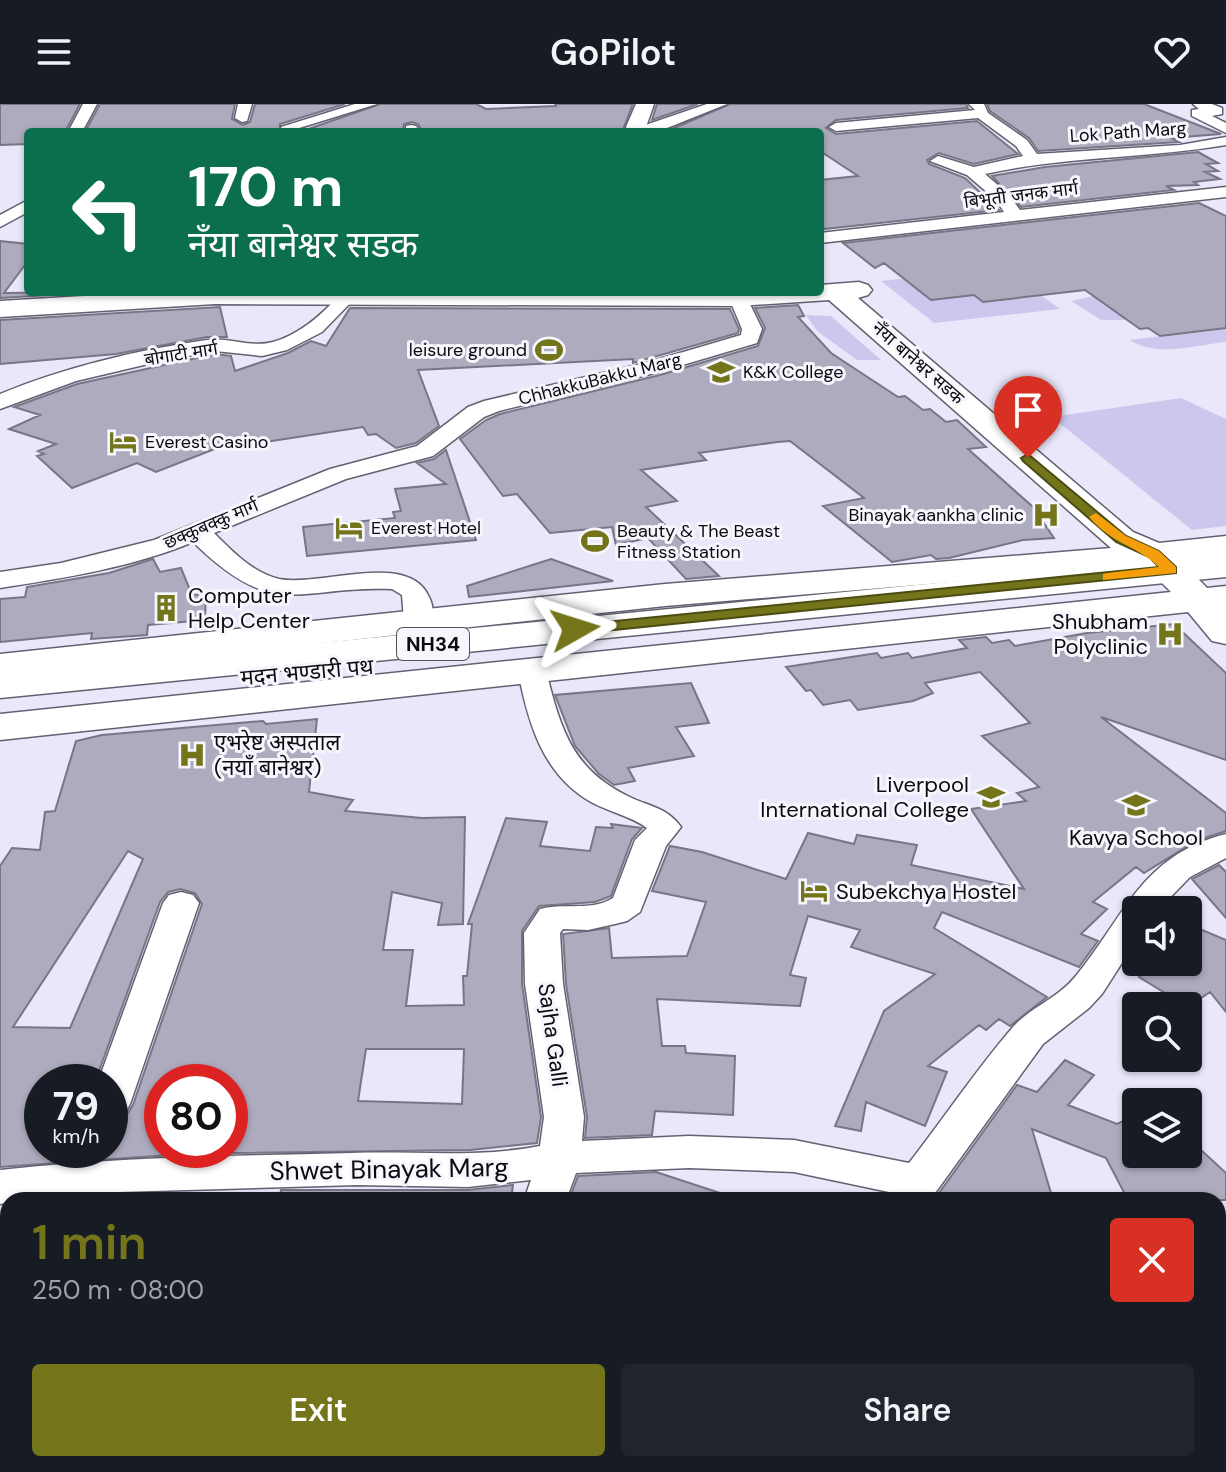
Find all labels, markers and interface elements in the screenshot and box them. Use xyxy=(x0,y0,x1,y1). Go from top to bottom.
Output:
text: GoPilot xyxy=(550,29,676,76)
icon: menu xyxy=(32,30,76,74)
icon: heart xyxy=(1150,30,1194,74)
street label: Lok Path Marg xyxy=(1069,116,1187,148)
text: 170 m xyxy=(188,150,343,223)
icon: left xyxy=(56,160,160,264)
street label: बिभूती जनक मार्ग xyxy=(963,176,1080,214)
text: नँया बानेश्वर सडक xyxy=(188,221,418,268)
street label: नँया बानेश्वर सडक xyxy=(867,316,970,411)
sports icon: leisure ground xyxy=(534,335,564,365)
street label: बोगाटी मार्ग xyxy=(143,336,220,372)
place label: leisure ground xyxy=(409,338,527,362)
street label: ChhakkuBakku Marg xyxy=(516,347,684,411)
school or university icon: K&K College xyxy=(706,357,736,387)
place label: K&K College xyxy=(743,360,843,384)
pin xyxy=(994,376,1062,458)
icon: arrive xyxy=(1006,388,1050,432)
hotel icon: Everest Casino xyxy=(108,427,138,457)
place label: Everest Casino xyxy=(145,430,269,454)
street label: छक्कुबक्कु मार्ग xyxy=(160,493,263,555)
hospital icon: Binayak aankha clinic xyxy=(1031,500,1061,530)
place label: Binayak aankha clinic xyxy=(848,503,1024,527)
hotel icon: Everest Hotel xyxy=(334,513,364,543)
place label: Everest Hotel xyxy=(371,516,481,540)
place label: Beauty & The Beast Fitness Station xyxy=(617,519,780,564)
sports icon: Beauty & The Beast Fitness Station xyxy=(580,526,610,556)
place label: Computer Help Center xyxy=(188,581,310,635)
position arrow xyxy=(533,587,617,671)
building icon: Computer Help Center xyxy=(151,593,181,623)
place label: Shubham Polyclinic xyxy=(1052,607,1148,661)
hospital icon: Shubham Polyclinic xyxy=(1155,619,1185,649)
road number: NH34 xyxy=(397,628,469,660)
street label: मदन भण्डारी पथ xyxy=(239,652,376,692)
place label: एभरेष्ट अस्पताल (नयाँ बानेश्वर) xyxy=(214,728,341,782)
hospital icon: एभरेष्ट अस्पताल (नयाँ बानेश्वर) xyxy=(177,740,207,770)
place label: Liverpool International College xyxy=(760,770,969,824)
school or university icon: Liverpool International College xyxy=(976,782,1006,812)
school or university icon: Kavya School xyxy=(1121,790,1151,820)
place label: Kavya School xyxy=(1069,823,1203,852)
hotel icon: Subekchya Hostel xyxy=(799,876,829,906)
place label: Subekchya Hostel xyxy=(836,877,1017,906)
map controls xyxy=(1122,896,1202,1168)
button: sound xyxy=(1122,896,1202,976)
street label: Sajha Galli xyxy=(531,981,575,1089)
button: search xyxy=(1122,992,1202,1072)
speed limit sign: 80 xyxy=(144,1064,248,1168)
text: 79 xyxy=(53,1080,99,1132)
button: layers xyxy=(1122,1088,1202,1168)
text: km/h xyxy=(52,1123,100,1149)
street label: Shwet Binayak Marg xyxy=(269,1150,509,1188)
text: 1 min xyxy=(32,1211,147,1274)
button: close xyxy=(1110,1218,1194,1302)
text: 250 m · 08:00 xyxy=(32,1273,204,1307)
button: Exit xyxy=(32,1364,605,1456)
button: Share xyxy=(621,1364,1194,1456)

